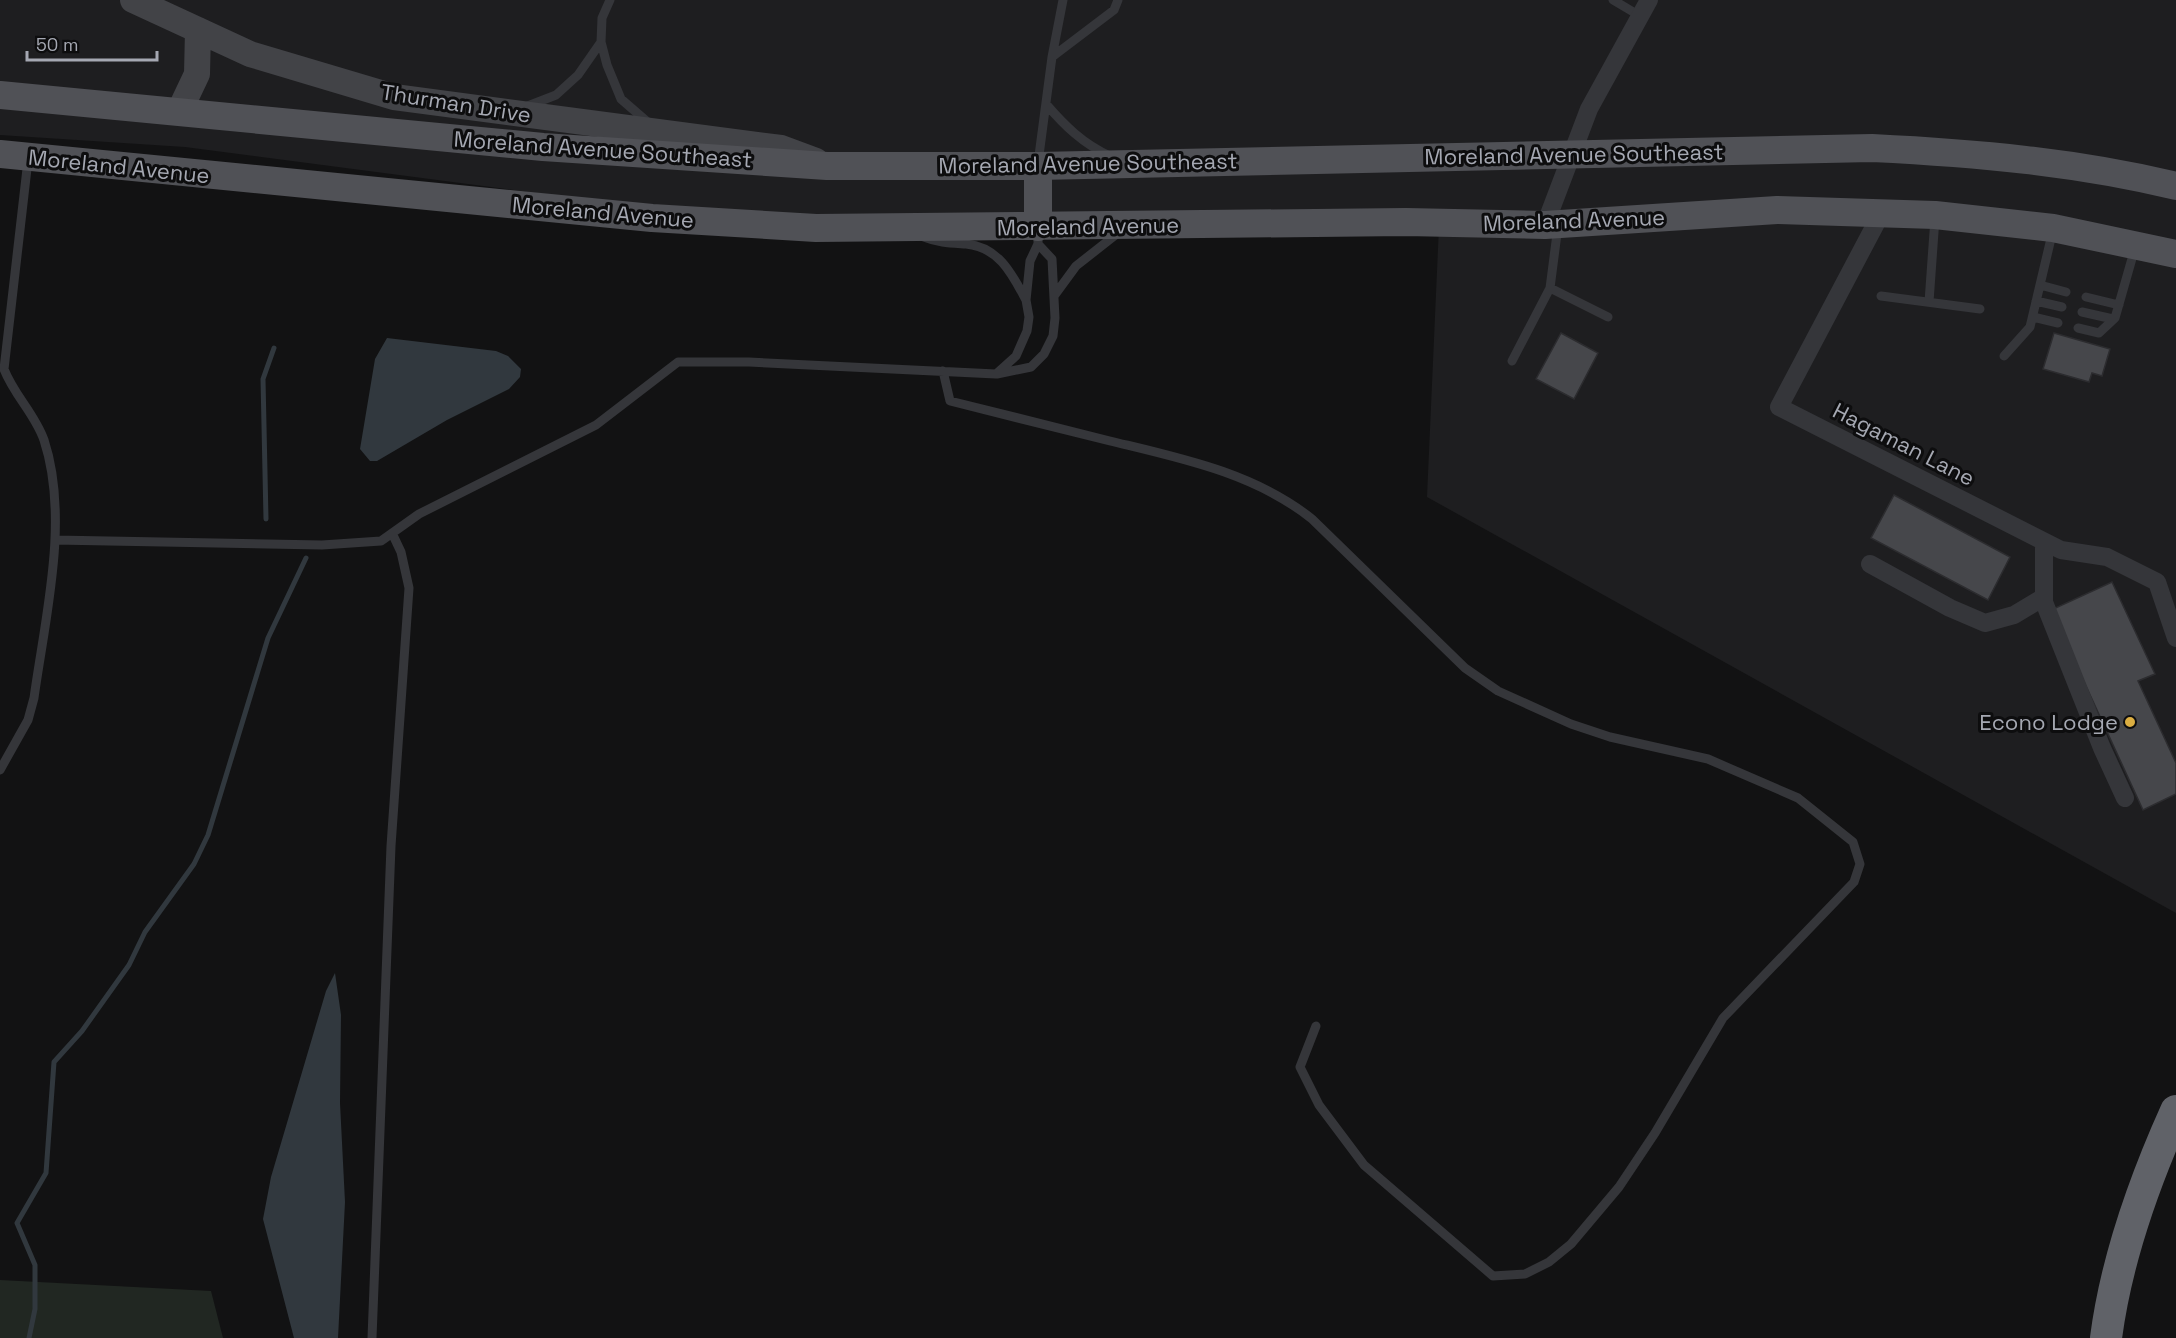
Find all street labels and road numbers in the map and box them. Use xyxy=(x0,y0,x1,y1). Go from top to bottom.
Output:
street label: Thurman Drive xyxy=(379,77,533,129)
street label: Moreland Avenue Southeast xyxy=(453,125,753,173)
street label: Moreland Avenue Southeast xyxy=(1424,137,1724,171)
street label: Moreland Avenue xyxy=(27,143,211,189)
street label: Moreland Avenue Southeast xyxy=(938,146,1238,180)
street label: Moreland Avenue xyxy=(511,190,695,234)
street label: Moreland Avenue xyxy=(1482,203,1666,237)
street label: Moreland Avenue xyxy=(997,210,1179,242)
street label: Hagaman Lane xyxy=(1828,396,1980,492)

